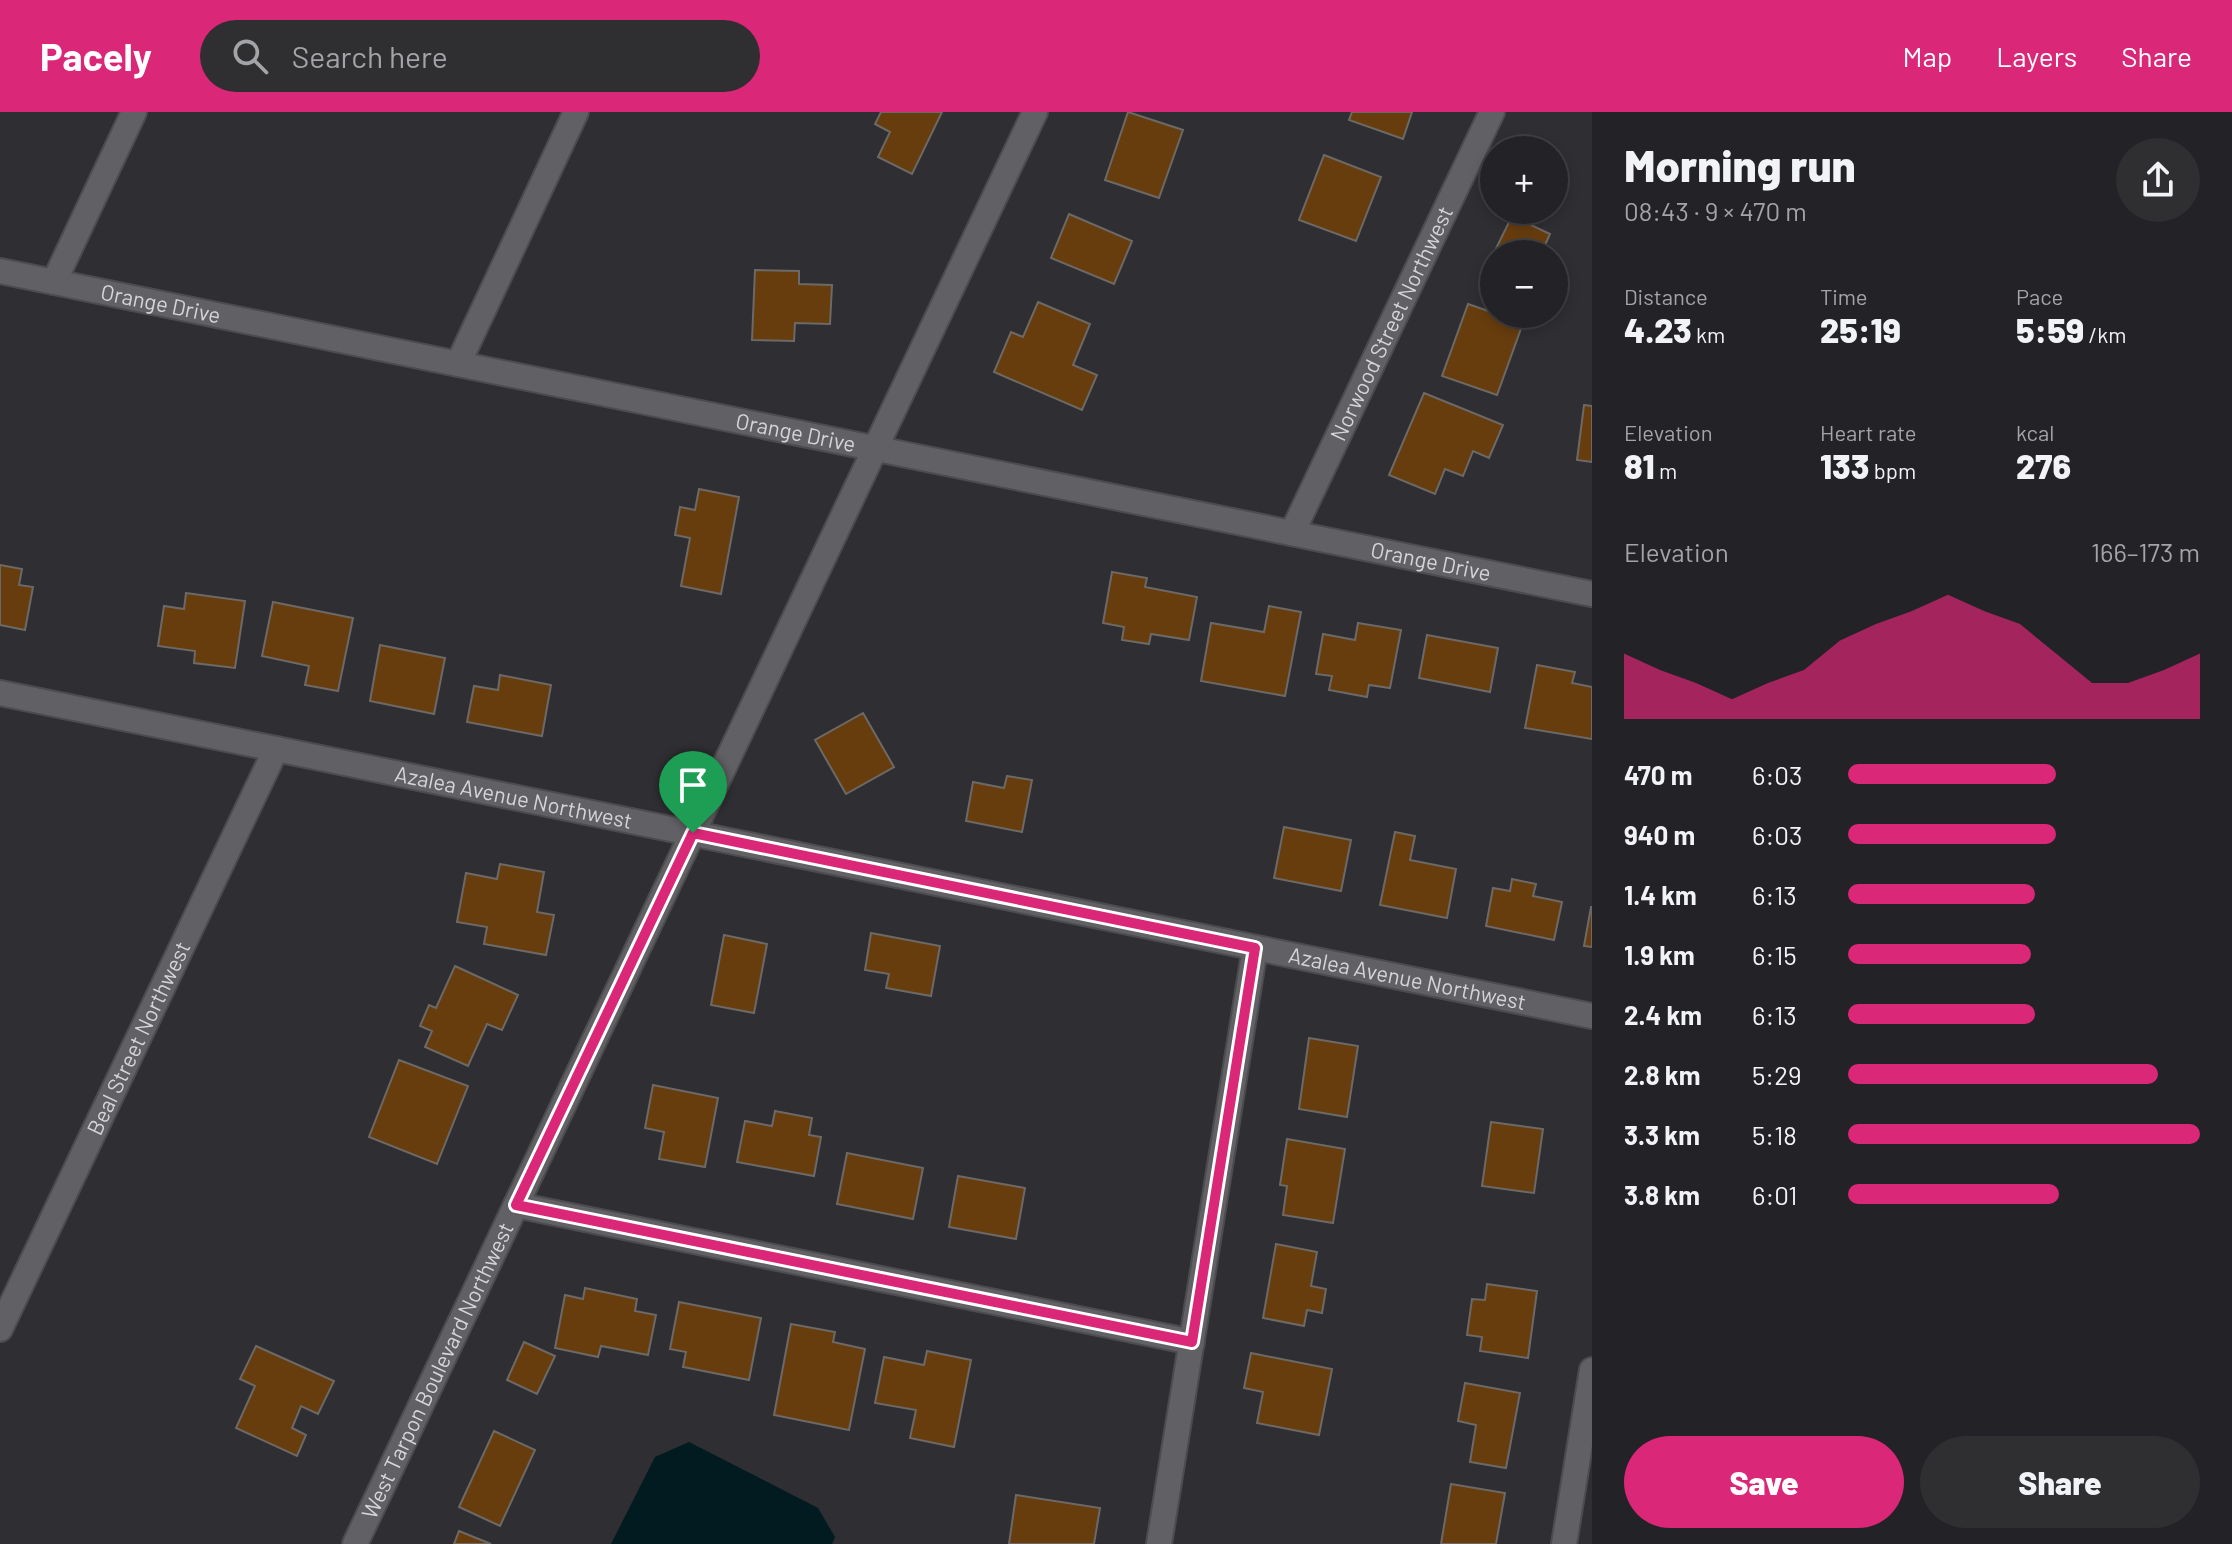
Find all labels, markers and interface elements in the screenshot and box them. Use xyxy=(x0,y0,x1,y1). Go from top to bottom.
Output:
search box xyxy=(200,20,760,92)
text: Pacely xyxy=(40,33,152,79)
icon: search xyxy=(228,34,272,78)
text: Search here xyxy=(292,38,448,74)
text: Map xyxy=(1902,39,1952,73)
text: Layers xyxy=(1996,39,2077,73)
text: Share xyxy=(2121,39,2192,73)
map controls xyxy=(1480,136,1568,328)
button: + xyxy=(1480,136,1568,224)
text: Morning run xyxy=(1624,138,1856,191)
button: share xyxy=(2116,138,2200,222)
text: 08:43 · 9 × 470 m xyxy=(1624,195,1807,226)
street label: Norwood Street Northwest xyxy=(1324,202,1457,444)
button: − xyxy=(1480,240,1568,328)
street label: Orange Drive xyxy=(99,278,223,327)
text: Distance xyxy=(1624,283,1708,309)
text: Time xyxy=(1820,283,1868,309)
text: Pace xyxy=(2016,283,2063,309)
text: 4.23 xyxy=(1624,309,1692,350)
text: 25:19 xyxy=(1820,309,1901,350)
text: 5:59 xyxy=(2016,309,2084,350)
text: km xyxy=(1692,321,1725,347)
text: /km xyxy=(2084,321,2126,347)
street label: Orange Drive xyxy=(734,407,858,456)
text: Elevation xyxy=(1624,419,1713,445)
text: Heart rate xyxy=(1820,419,1917,445)
text: kcal xyxy=(2016,419,2054,445)
text: 81 xyxy=(1624,445,1655,486)
text: 133 xyxy=(1820,445,1869,486)
text: 276 xyxy=(2016,445,2071,486)
text: m xyxy=(1655,457,1677,483)
text: bpm xyxy=(1869,457,1916,483)
street label: Orange Drive xyxy=(1369,535,1493,585)
text: Elevation xyxy=(1624,536,1729,567)
text: 166–173 m xyxy=(2091,536,2200,567)
pin xyxy=(659,751,727,833)
street label: Azalea Avenue Northwest xyxy=(393,759,635,833)
text: 470 m xyxy=(1624,759,1692,790)
text: 6:03 xyxy=(1752,759,1802,790)
icon: arrive xyxy=(671,763,715,807)
text: 940 m xyxy=(1624,819,1695,850)
text: 6:03 xyxy=(1752,819,1802,850)
text: 1.4 km xyxy=(1624,879,1697,910)
text: 6:13 xyxy=(1752,879,1797,910)
street label: Beal Street Northwest xyxy=(80,937,195,1139)
text: 1.9 km xyxy=(1624,939,1695,970)
text: 6:15 xyxy=(1752,939,1797,970)
street label: Azalea Avenue Northwest xyxy=(1287,941,1529,1014)
text: 2.4 km xyxy=(1624,999,1702,1030)
text: 6:13 xyxy=(1752,999,1797,1030)
text: 2.8 km xyxy=(1624,1059,1700,1090)
text: 5:29 xyxy=(1752,1059,1802,1090)
text: 3.3 km xyxy=(1624,1119,1700,1150)
text: 5:18 xyxy=(1752,1119,1797,1150)
text: 3.8 km xyxy=(1624,1179,1700,1210)
text: 6:01 xyxy=(1752,1179,1797,1210)
street label: West Tarpon Boulevard Northwest xyxy=(355,1218,518,1522)
button: Save xyxy=(1624,1436,1904,1528)
button: Share xyxy=(1920,1436,2200,1528)

